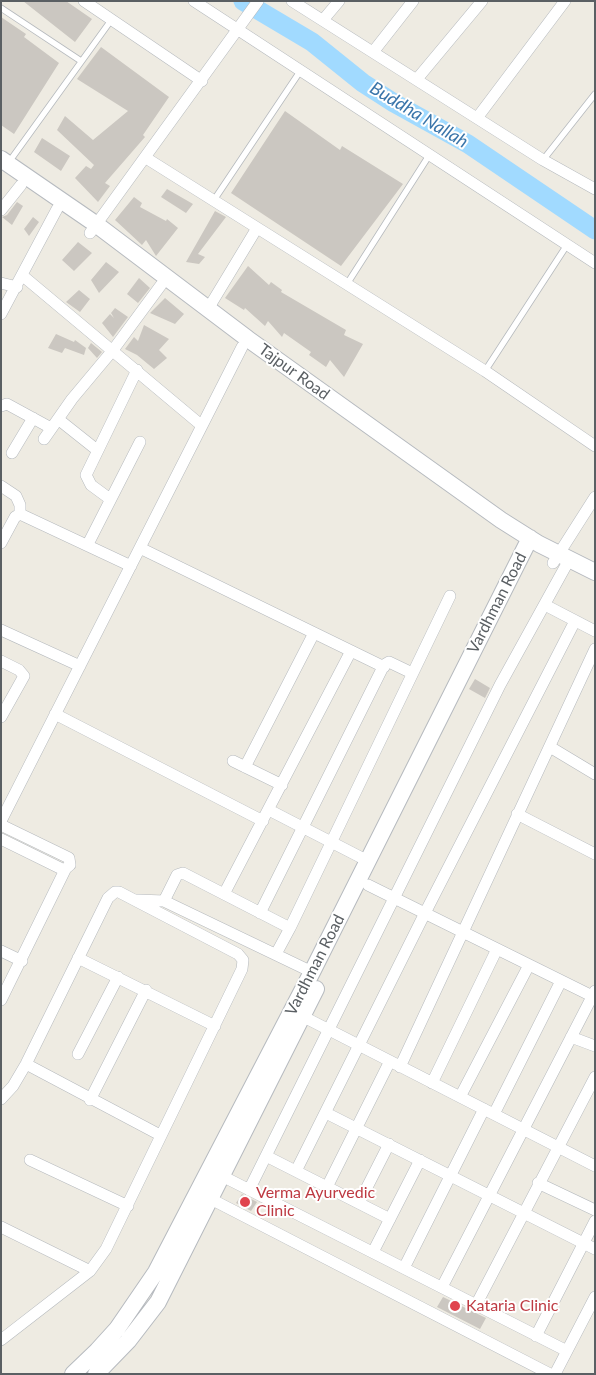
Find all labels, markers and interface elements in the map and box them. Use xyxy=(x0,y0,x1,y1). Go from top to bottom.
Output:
water label: Buddha Nallah xyxy=(366,77,472,153)
street label: Tajpur Road xyxy=(255,340,333,404)
street label: Vardhman Road xyxy=(463,549,531,657)
street label: Vardhman Road xyxy=(281,911,349,1019)
place label: Verma Ayurvedic Clinic xyxy=(256,1183,375,1221)
marker: Verma Ayurvedic Clinic xyxy=(238,1195,252,1209)
place label: Kataria Clinic xyxy=(466,1296,559,1316)
marker: Kataria Clinic xyxy=(448,1299,462,1313)

